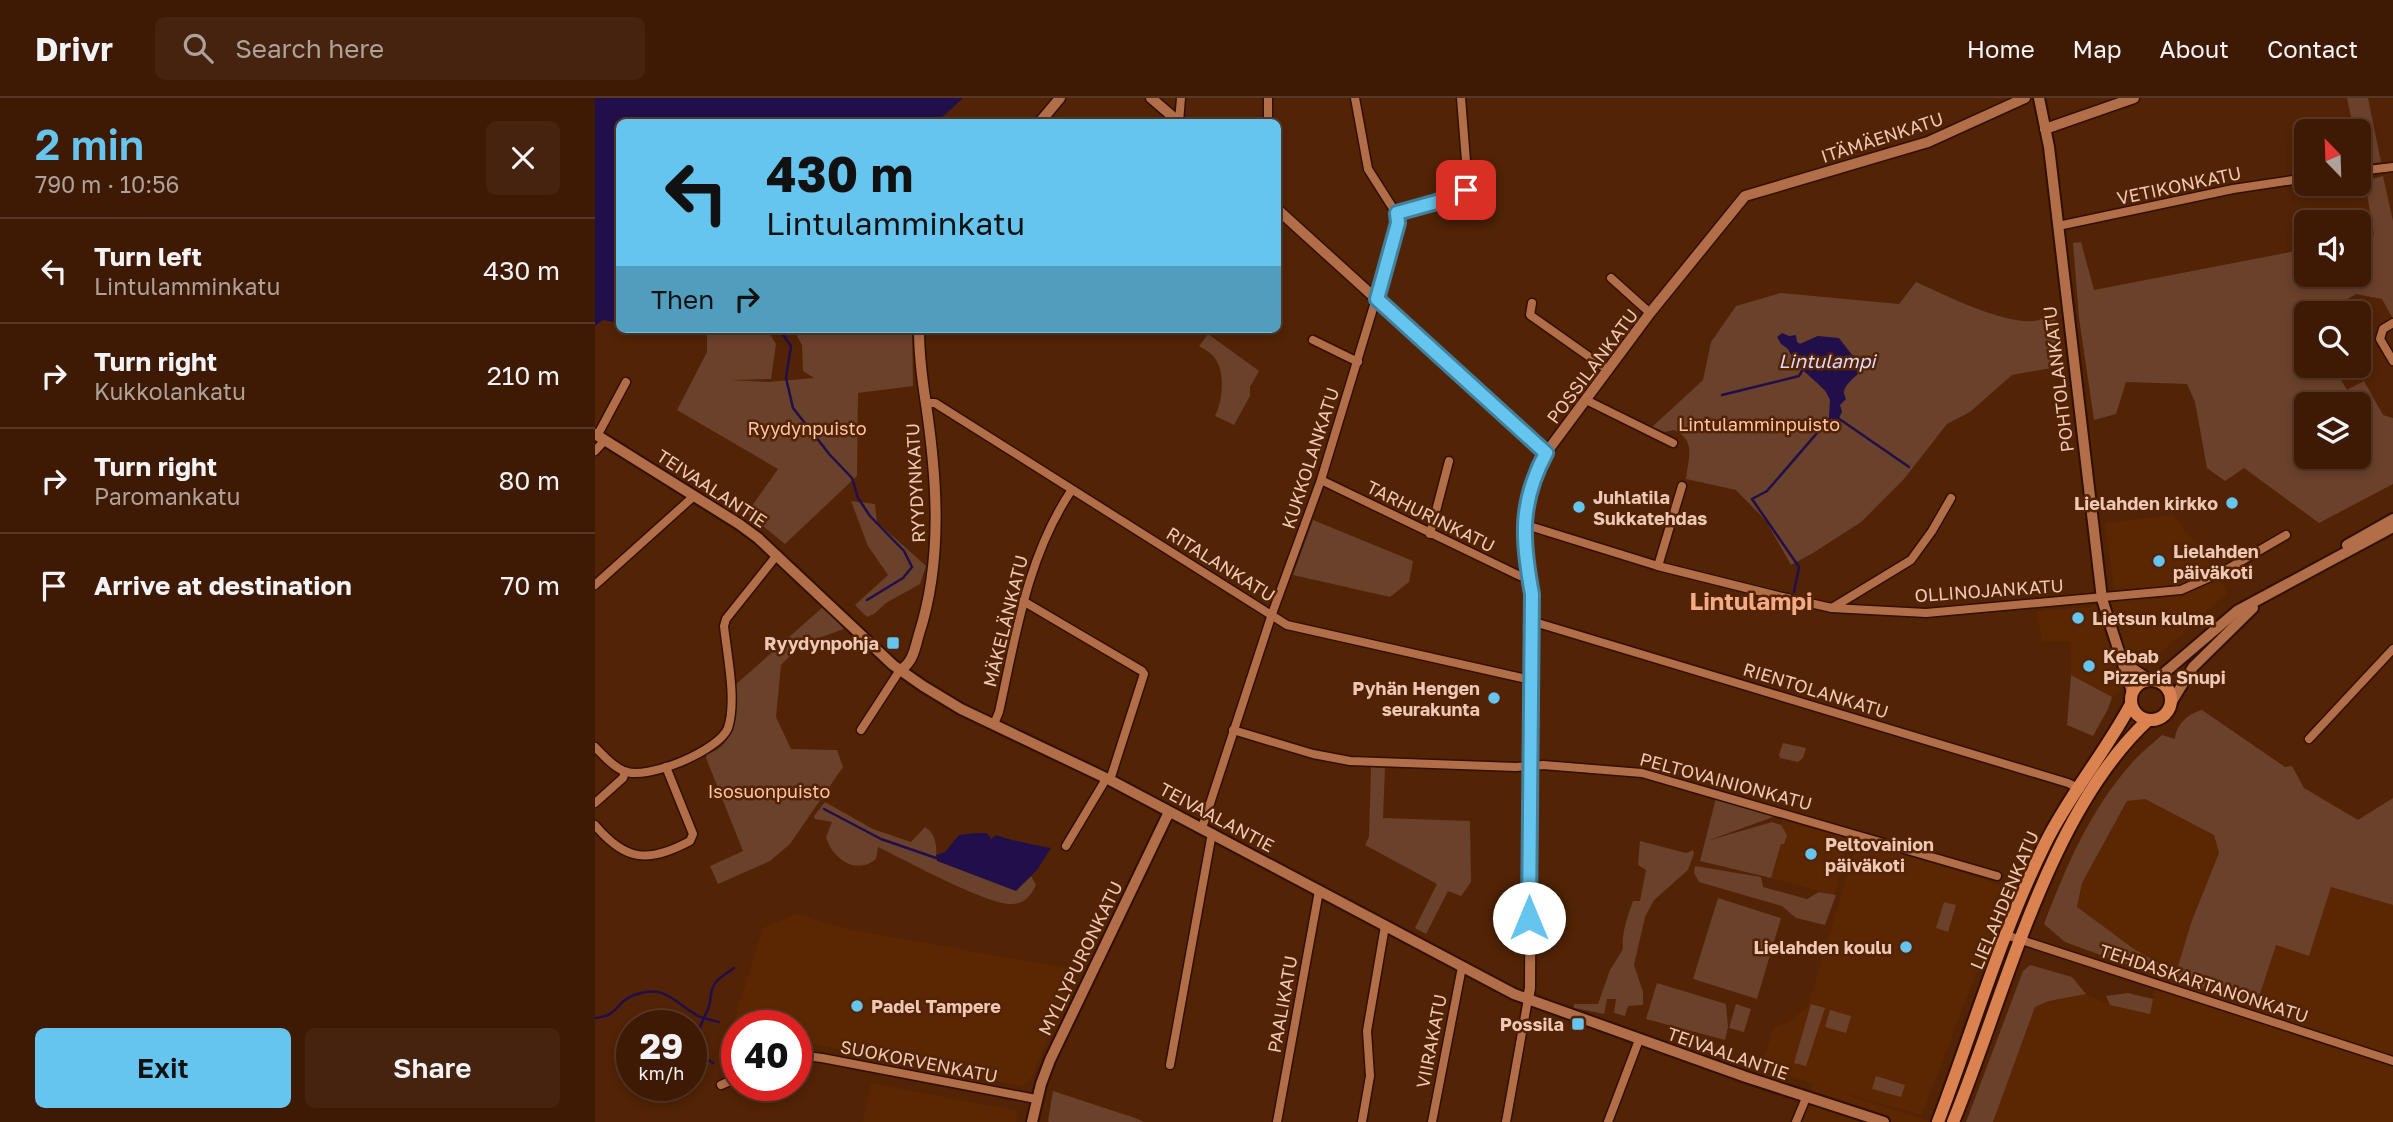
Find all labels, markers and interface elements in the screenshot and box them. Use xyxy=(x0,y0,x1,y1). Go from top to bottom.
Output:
search box xyxy=(155,17,645,80)
text: Drivr xyxy=(35,29,113,68)
icon: search xyxy=(179,29,217,67)
text: Search here xyxy=(235,33,384,64)
text: Home xyxy=(1967,34,2035,63)
text: Map xyxy=(2073,34,2122,63)
text: About xyxy=(2160,34,2229,63)
text: Contact xyxy=(2267,34,2358,63)
street label: ITÄMÄENKATU xyxy=(1818,107,1946,167)
text: 2 min xyxy=(35,119,144,169)
north arrow xyxy=(2294,119,2371,196)
map controls xyxy=(2294,119,2371,469)
button: close xyxy=(486,121,560,195)
text: 430 m xyxy=(766,144,914,203)
icon: left xyxy=(651,147,742,238)
pin xyxy=(1436,160,1496,220)
street label: VETIKONKATU xyxy=(2115,161,2243,209)
text: 790 m · 10:56 xyxy=(35,170,179,198)
icon: arrive xyxy=(1447,171,1485,209)
text: Lintulamminkatu xyxy=(766,204,1025,242)
button: sound xyxy=(2294,210,2371,287)
text: Turn left xyxy=(94,241,202,272)
icon: left xyxy=(35,252,73,290)
text: 430 m xyxy=(483,255,560,286)
text: Lintulamminkatu xyxy=(94,272,280,300)
icon: right xyxy=(728,280,766,318)
text: Then xyxy=(651,284,714,315)
button: search xyxy=(2294,301,2371,378)
street label: POSSILANKATU xyxy=(1542,304,1642,428)
street label: POHTOLANKATU xyxy=(2038,305,2078,453)
text: Turn right xyxy=(94,346,217,377)
water label: Lintulampi xyxy=(1779,349,1877,372)
icon: right xyxy=(35,357,73,395)
text: 210 m xyxy=(487,360,560,391)
text: Kukkolankatu xyxy=(94,377,246,405)
street label: KUKKOLANKATU xyxy=(1277,384,1343,532)
button: layers xyxy=(2294,392,2371,469)
park label: Lintulamminpuisto xyxy=(1678,413,1840,435)
park label: Ryydynpuisto xyxy=(747,417,867,439)
street label: RYYDYNKATU xyxy=(901,422,929,544)
street label: TEIVAALANTIE xyxy=(653,444,771,532)
text: Turn right xyxy=(94,451,217,482)
icon: right xyxy=(35,462,73,500)
text: 80 m xyxy=(499,465,560,496)
street label: TARHURINKATU xyxy=(1363,475,1499,557)
text: Paromankatu xyxy=(94,482,241,510)
place label: Juhlatila Sukkatehdas xyxy=(1593,486,1707,529)
place label: Lielahden kirkko xyxy=(2074,492,2218,514)
marker: Lielahden kirkko xyxy=(2224,495,2240,511)
marker: Juhlatila Sukkatehdas xyxy=(1571,499,1587,515)
street label: RITALANKATU xyxy=(1163,522,1279,606)
place label: Lielahden päiväkoti xyxy=(2173,540,2259,583)
street label: MÄKELÄNKATU xyxy=(978,553,1032,689)
marker: Lielahden päiväkoti xyxy=(2151,553,2167,569)
icon: arrive xyxy=(35,567,73,605)
text: Arrive at destination xyxy=(94,570,352,601)
text: 70 m xyxy=(501,570,560,601)
street label: OLLINOJANKATU xyxy=(1914,574,2064,606)
district label: Lintulampi xyxy=(1690,586,1812,615)
place label: Lietsun kulma xyxy=(2092,607,2214,629)
marker: Lietsun kulma xyxy=(2070,610,2086,626)
place label: Ryydynpohja xyxy=(764,632,879,654)
marker: Ryydynpohja xyxy=(885,635,901,651)
place label: Kebab Pizzeria Snupi xyxy=(2103,645,2226,688)
street label: RIENTOLANKATU xyxy=(1741,657,1891,723)
marker: Kebab Pizzeria Snupi xyxy=(2081,658,2097,674)
place label: Pyhän Hengen seurakunta xyxy=(1352,677,1480,720)
marker: Pyhän Hengen seurakunta xyxy=(1486,690,1502,706)
street label: PELTOVAINIONKATU xyxy=(1637,747,1815,815)
street label: TEIVAALANTIE xyxy=(1156,777,1278,857)
park label: Isosuonpuisto xyxy=(708,780,830,802)
street label: LIELAHDENKATU xyxy=(1965,827,2043,973)
place label: Peltovainion päiväkoti xyxy=(1825,833,1934,876)
marker: Peltovainion päiväkoti xyxy=(1803,846,1819,862)
street label: MYLLYPURONKATU xyxy=(1033,877,1127,1039)
position arrow xyxy=(1492,881,1566,955)
place label: Lielahden koulu xyxy=(1753,936,1892,958)
marker: Lielahden koulu xyxy=(1898,939,1914,955)
street label: TEHDASKARTANONKATU xyxy=(2097,939,2311,1027)
street label: PAALIKATU xyxy=(1263,954,1301,1054)
street label: VIIRAKATU xyxy=(1411,992,1451,1090)
place label: Padel Tampere xyxy=(871,995,1001,1017)
marker: Padel Tampere xyxy=(849,998,865,1014)
speed limit sign: 40 xyxy=(721,1010,812,1101)
place label: Possila xyxy=(1500,1013,1564,1035)
marker: Possila xyxy=(1570,1016,1586,1032)
street label: TEIVAALANTIE xyxy=(1664,1022,1792,1084)
text: 29 xyxy=(640,1025,683,1067)
button: Exit xyxy=(35,1028,291,1108)
button: Share xyxy=(305,1028,560,1108)
street label: SUOKORVENKATU xyxy=(839,1035,999,1087)
text: km/h xyxy=(639,1062,684,1084)

